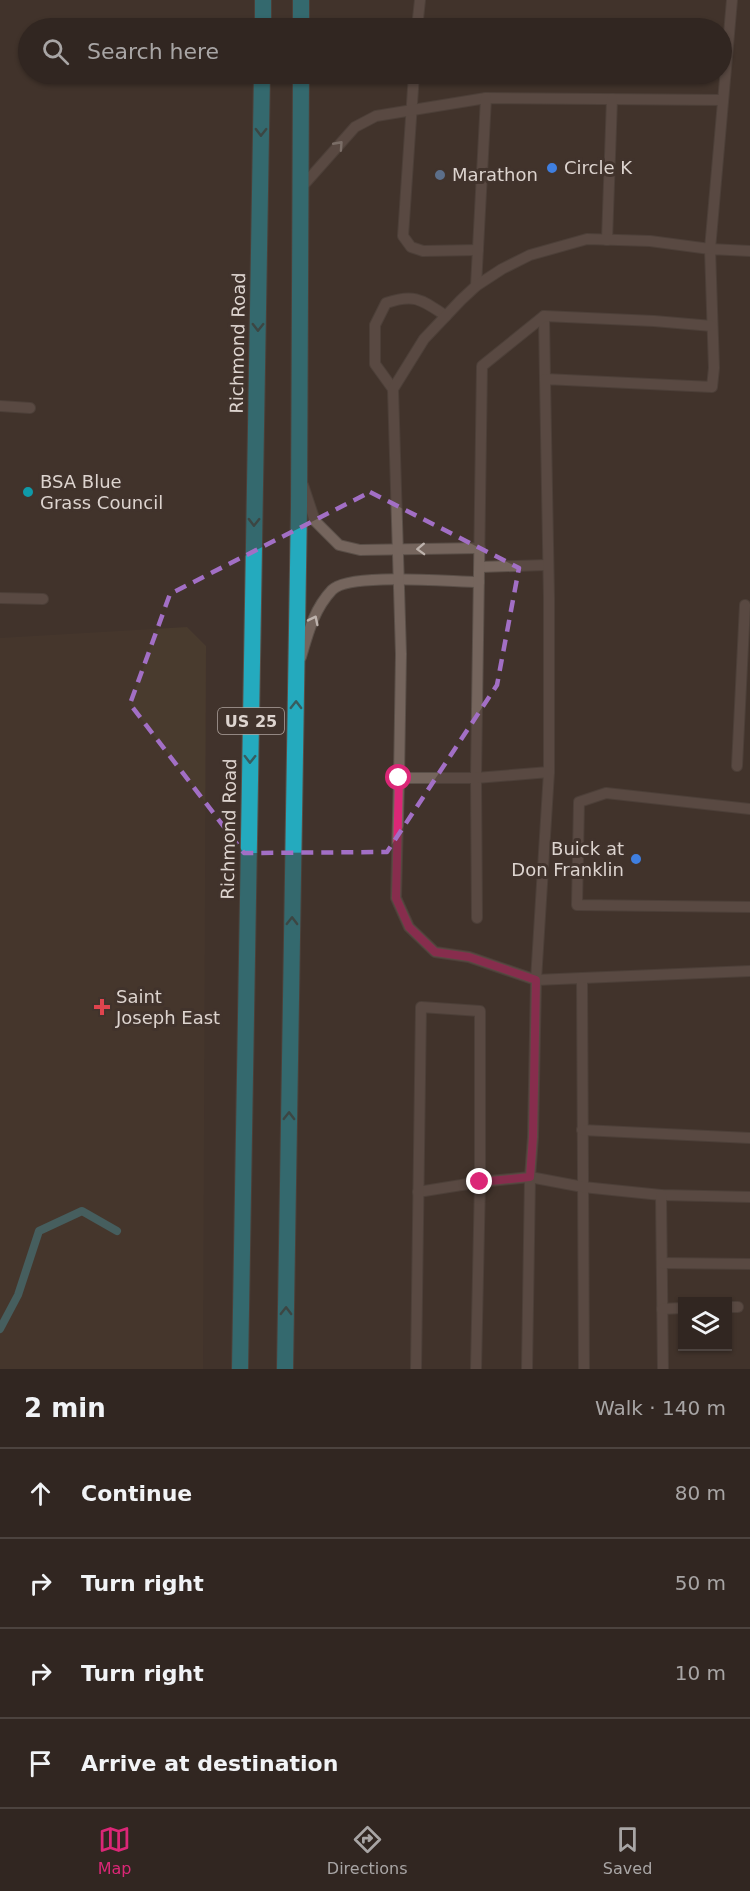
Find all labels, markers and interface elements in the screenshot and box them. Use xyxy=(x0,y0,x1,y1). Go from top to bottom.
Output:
search box xyxy=(18,18,732,84)
icon: search xyxy=(39,35,72,68)
text: Search here xyxy=(87,39,219,64)
one-way arrow xyxy=(255,127,267,136)
one-way arrow xyxy=(332,142,343,152)
place label: Circle K xyxy=(564,157,633,178)
marker: Circle K xyxy=(545,161,559,175)
place label: Marathon xyxy=(452,164,538,185)
marker: Marathon xyxy=(433,168,447,182)
street label: Richmond Road xyxy=(226,272,249,414)
one-way arrow xyxy=(251,322,264,331)
place label: BSA Blue Grass Council xyxy=(40,471,163,513)
marker: BSA Blue Grass Council xyxy=(21,485,35,499)
one-way arrow xyxy=(248,517,260,526)
one-way arrow xyxy=(417,543,426,556)
one-way arrow xyxy=(306,615,318,626)
one-way arrow xyxy=(289,700,302,709)
road number: US 25 xyxy=(218,708,284,734)
one-way arrow xyxy=(244,754,256,763)
street label: Richmond Road xyxy=(217,758,240,900)
route start xyxy=(385,764,411,790)
place label: Buick at Don Franklin xyxy=(511,838,624,880)
marker: Buick at Don Franklin xyxy=(629,852,643,866)
one-way arrow xyxy=(286,916,298,925)
place label: Saint Joseph East xyxy=(115,986,220,1028)
marker: Saint Joseph East xyxy=(93,998,111,1016)
one-way arrow xyxy=(283,1111,296,1120)
route end xyxy=(466,1168,492,1194)
map controls xyxy=(678,1297,732,1351)
button: layers xyxy=(678,1297,732,1351)
one-way arrow xyxy=(280,1306,293,1315)
text: 2 min xyxy=(24,1393,106,1423)
text: Walk · 140 m xyxy=(595,1396,726,1420)
icon: ahead xyxy=(24,1477,57,1510)
text: Continue xyxy=(81,1481,192,1506)
text: 80 m xyxy=(675,1481,726,1505)
icon: right xyxy=(24,1567,57,1600)
text: Turn right xyxy=(81,1571,204,1596)
text: 50 m xyxy=(675,1571,726,1595)
icon: right xyxy=(24,1657,57,1690)
text: Turn right xyxy=(81,1661,204,1686)
text: 10 m xyxy=(675,1661,726,1685)
icon: arrive xyxy=(24,1747,57,1780)
text: Arrive at destination xyxy=(81,1751,338,1776)
tab: Map xyxy=(98,1823,131,1878)
tab: Directions xyxy=(327,1823,407,1878)
tab: Saved xyxy=(603,1823,652,1878)

